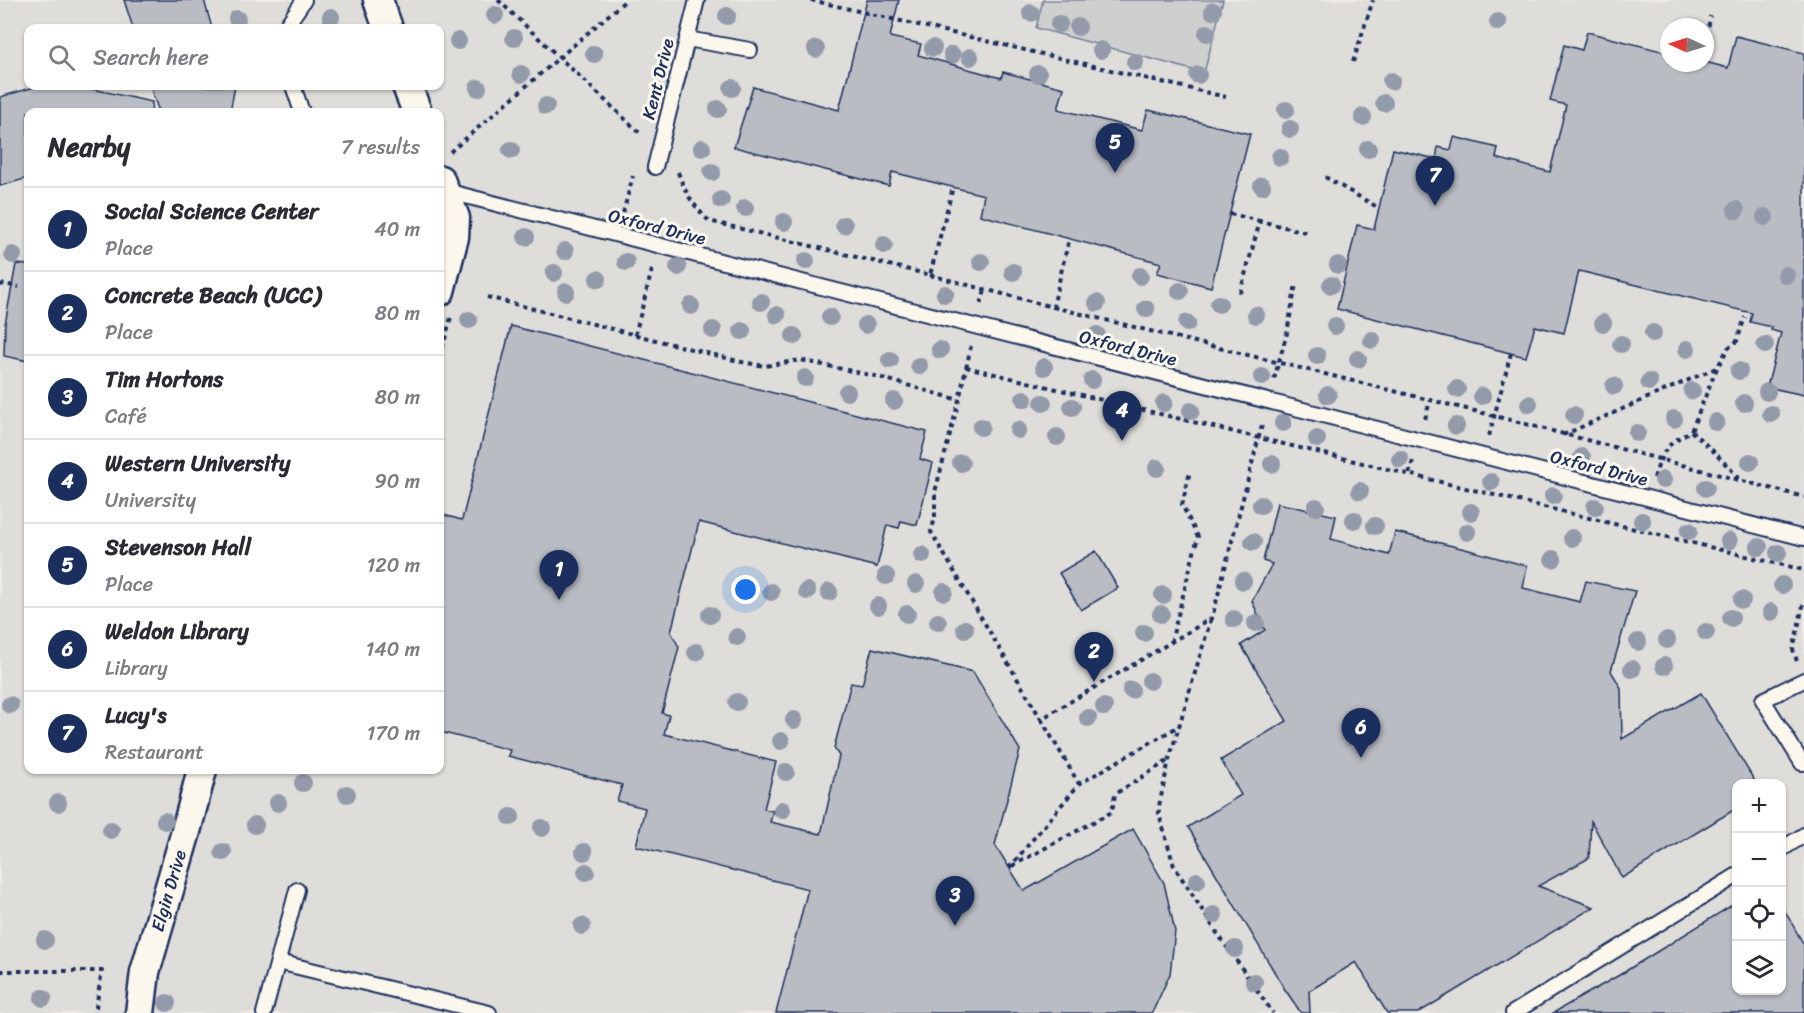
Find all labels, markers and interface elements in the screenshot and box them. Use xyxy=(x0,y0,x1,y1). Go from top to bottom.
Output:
north arrow xyxy=(1660,18,1714,72)
search box xyxy=(24,24,444,90)
street label: Kent Drive xyxy=(632,35,684,123)
text: Search here xyxy=(93,38,209,77)
icon: search xyxy=(45,41,78,74)
text: Nearby xyxy=(48,124,130,170)
pin: 5 xyxy=(1096,124,1134,173)
text: 7 results xyxy=(341,130,420,165)
pin: 7 xyxy=(1416,156,1454,206)
text: Social Science Center xyxy=(105,192,318,231)
street label: Oxford Drive xyxy=(605,199,709,255)
text: 1 xyxy=(63,212,72,247)
text: 40 m xyxy=(374,212,420,247)
text: Place xyxy=(105,231,153,266)
text: Concrete Beach (UCC) xyxy=(105,276,321,315)
text: 2 xyxy=(62,296,73,331)
text: 80 m xyxy=(375,296,420,331)
text: Place xyxy=(105,315,153,350)
street label: Oxford Drive xyxy=(1076,320,1180,376)
text: Tim Hortons xyxy=(105,360,223,399)
text: 3 xyxy=(62,380,73,415)
text: 80 m xyxy=(375,380,420,415)
pin: 4 xyxy=(1102,392,1142,441)
text: Café xyxy=(105,399,147,434)
street label: Oxford Drive xyxy=(1547,440,1651,496)
text: Western University xyxy=(105,444,290,483)
text: 4 xyxy=(61,464,74,499)
text: 90 m xyxy=(375,464,420,499)
text: University xyxy=(105,483,196,518)
text: Stevenson Hall xyxy=(105,528,251,567)
text: 5 xyxy=(61,548,74,583)
text: 120 m xyxy=(367,548,420,583)
pin: 1 xyxy=(540,550,578,600)
text: Place xyxy=(105,567,153,602)
your location xyxy=(731,575,760,604)
text: Weldon Library xyxy=(105,612,249,651)
text: 6 xyxy=(62,632,73,667)
text: 140 m xyxy=(366,632,420,667)
pin: 2 xyxy=(1074,632,1114,682)
text: Library xyxy=(105,651,168,686)
text: Lucy's xyxy=(105,696,167,735)
pin: 6 xyxy=(1342,708,1380,758)
text: 7 xyxy=(62,716,73,751)
text: 170 m xyxy=(367,716,420,751)
text: Restaurant xyxy=(105,735,204,770)
map controls xyxy=(1732,779,1786,995)
button: + xyxy=(1732,779,1786,833)
button: − xyxy=(1732,833,1786,887)
street label: Elgin Drive xyxy=(142,846,196,935)
pin: 3 xyxy=(936,876,974,926)
button: locate xyxy=(1732,887,1786,941)
button: layers xyxy=(1732,941,1786,995)

